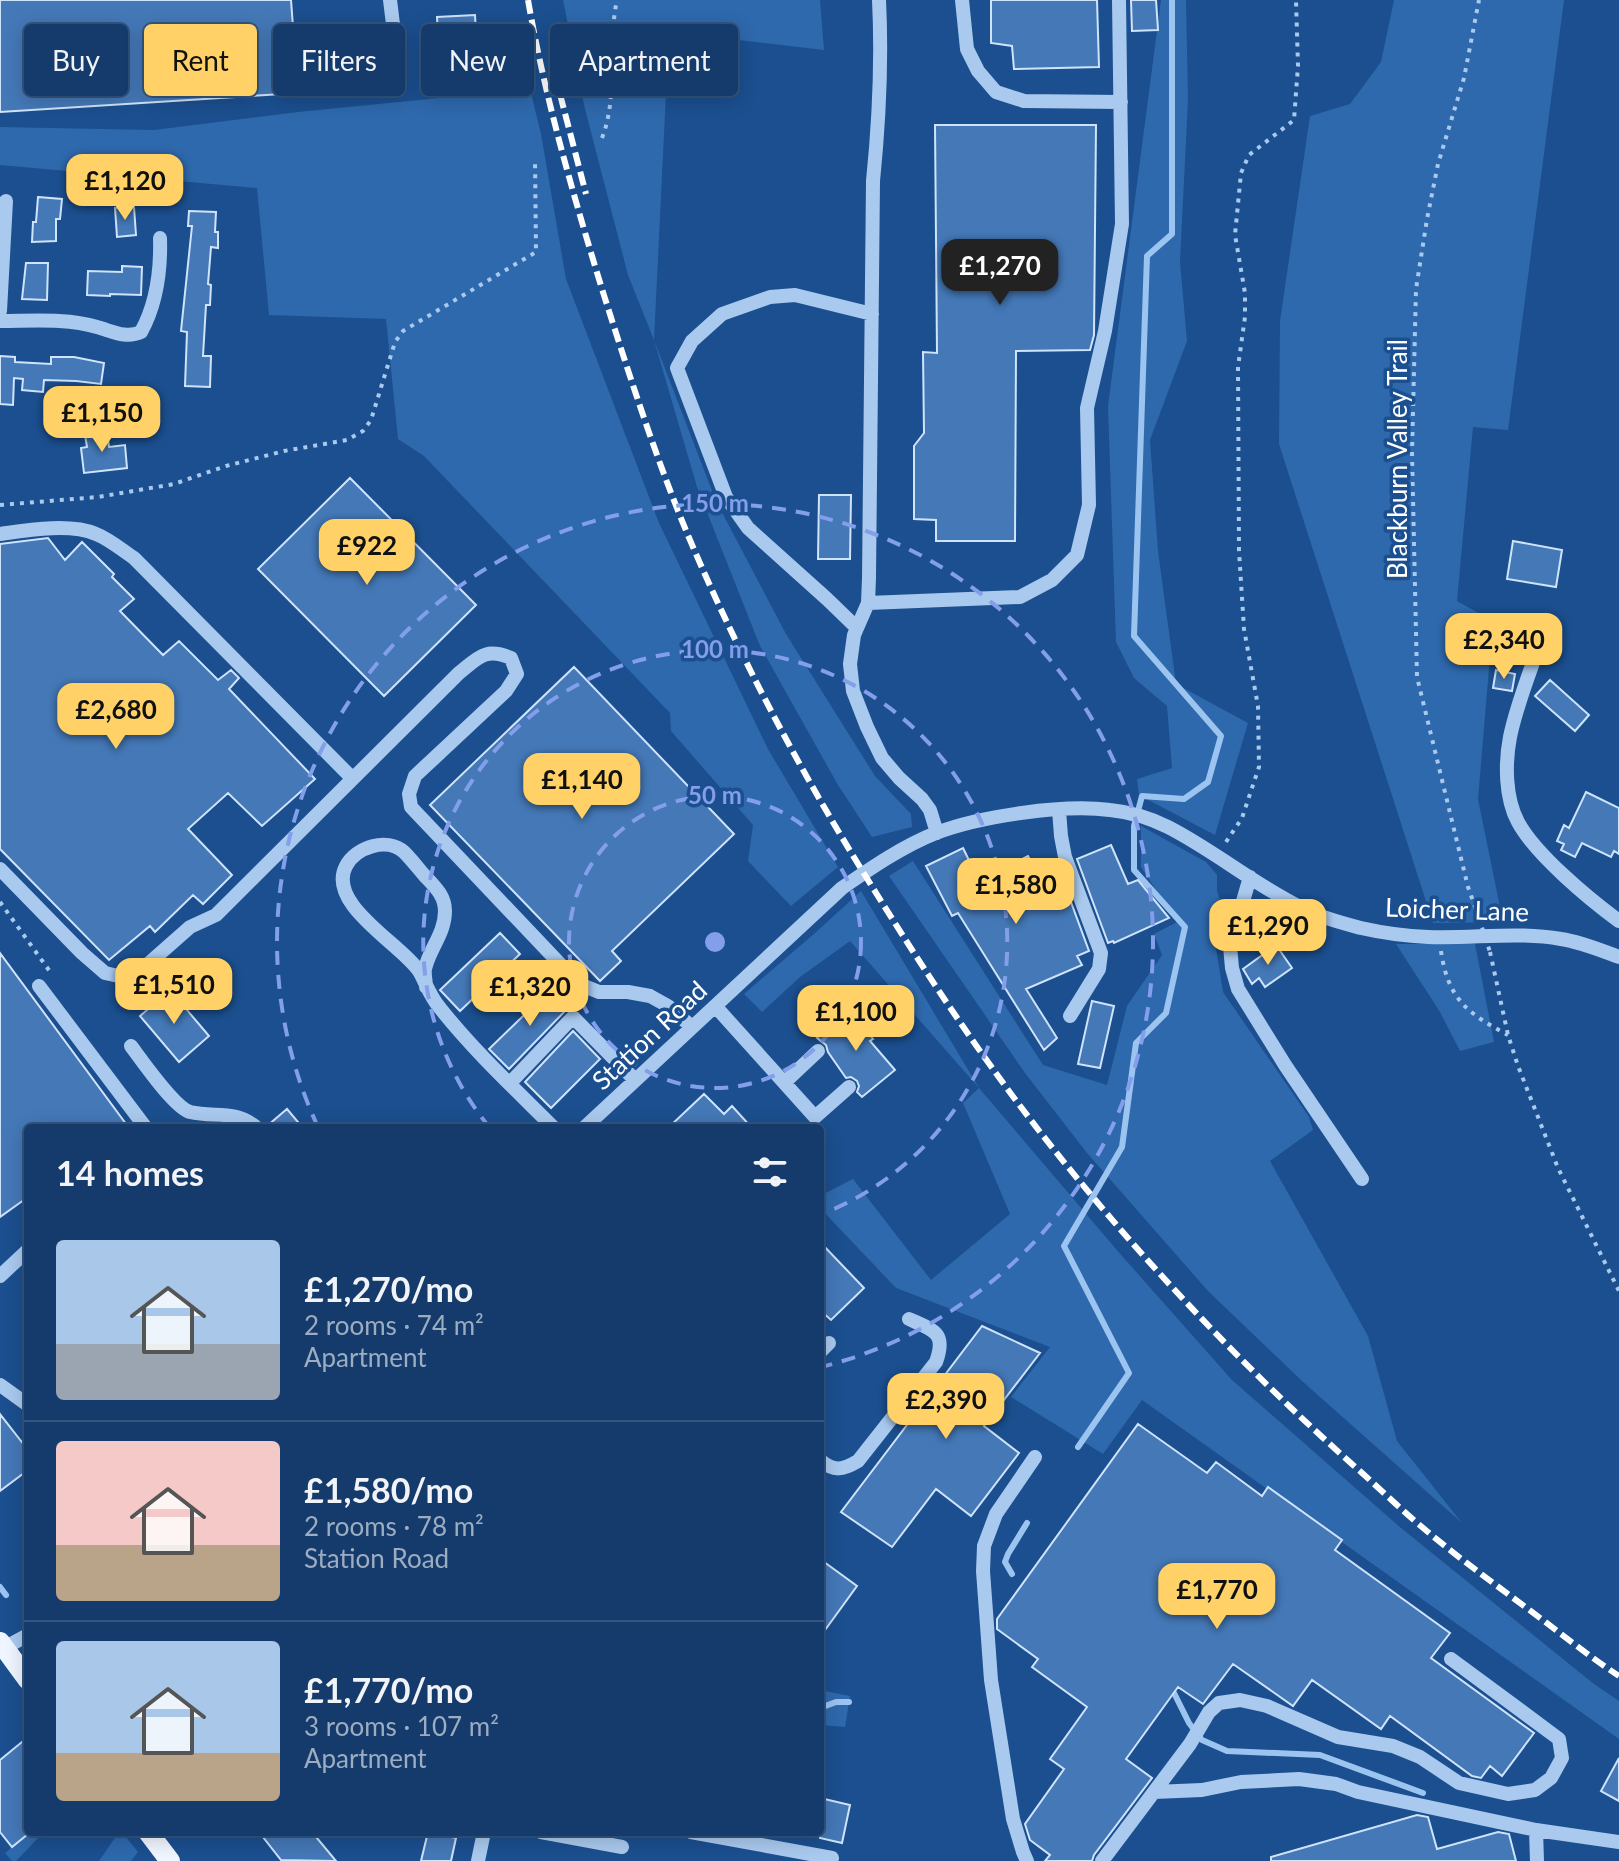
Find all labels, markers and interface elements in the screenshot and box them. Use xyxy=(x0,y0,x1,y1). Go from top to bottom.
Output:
chip: Buy xyxy=(24,24,128,96)
chip: Rent xyxy=(144,24,257,96)
chip: Filters xyxy=(273,24,405,96)
chip: New xyxy=(421,24,534,96)
chip: Apartment xyxy=(550,24,738,96)
pin: £1,120 xyxy=(60,154,190,222)
text: £1,120 xyxy=(84,164,166,196)
pin: £1,270 xyxy=(935,239,1065,307)
text: £1,270 xyxy=(959,249,1041,281)
street label: Blackburn Valley Trail xyxy=(1381,339,1413,579)
pin: £1,150 xyxy=(37,386,167,454)
text: £1,150 xyxy=(61,396,143,428)
text: 150 m xyxy=(681,488,749,517)
pin: £922 xyxy=(320,519,414,587)
text: £922 xyxy=(337,529,397,561)
pin: £2,340 xyxy=(1439,613,1569,681)
text: £2,340 xyxy=(1463,623,1545,655)
text: 100 m xyxy=(681,634,749,663)
pin: £2,680 xyxy=(51,683,181,751)
text: £2,680 xyxy=(75,693,157,725)
pin: £1,140 xyxy=(517,753,647,821)
text: £1,140 xyxy=(541,763,623,795)
text: 50 m xyxy=(688,780,742,809)
pin: £1,580 xyxy=(951,858,1081,926)
text: £1,580 xyxy=(975,868,1057,900)
street label: Loicher Lane xyxy=(1384,890,1530,928)
pin: £1,290 xyxy=(1203,899,1333,967)
text: £1,290 xyxy=(1227,909,1309,941)
centre of rings xyxy=(701,928,729,956)
pin: £1,510 xyxy=(109,958,239,1026)
pin: £1,320 xyxy=(465,960,595,1028)
text: £1,510 xyxy=(133,968,215,1000)
text: £1,320 xyxy=(489,970,571,1002)
street label: Station Road xyxy=(585,974,713,1096)
pin: £1,100 xyxy=(791,985,921,1053)
text: £1,100 xyxy=(815,995,897,1027)
icon: filters xyxy=(748,1150,792,1194)
text: 14 homes xyxy=(56,1152,204,1193)
text: £1,270/mo xyxy=(304,1268,473,1309)
icon: home xyxy=(120,1272,216,1368)
text: 2 rooms · 74 m² xyxy=(304,1309,484,1341)
text: Apartment xyxy=(304,1341,427,1373)
pin: £2,390 xyxy=(881,1373,1011,1441)
text: £2,390 xyxy=(905,1383,987,1415)
text: £1,580/mo xyxy=(304,1469,473,1510)
icon: home xyxy=(120,1473,216,1569)
text: 2 rooms · 78 m² xyxy=(304,1510,484,1542)
text: Station Road xyxy=(304,1542,449,1574)
pin: £1,770 xyxy=(1152,1563,1282,1631)
text: £1,770 xyxy=(1176,1573,1258,1605)
text: £1,770/mo xyxy=(304,1669,473,1710)
icon: home xyxy=(120,1673,216,1769)
text: 3 rooms · 107 m² xyxy=(304,1710,499,1742)
text: Apartment xyxy=(304,1742,427,1774)

